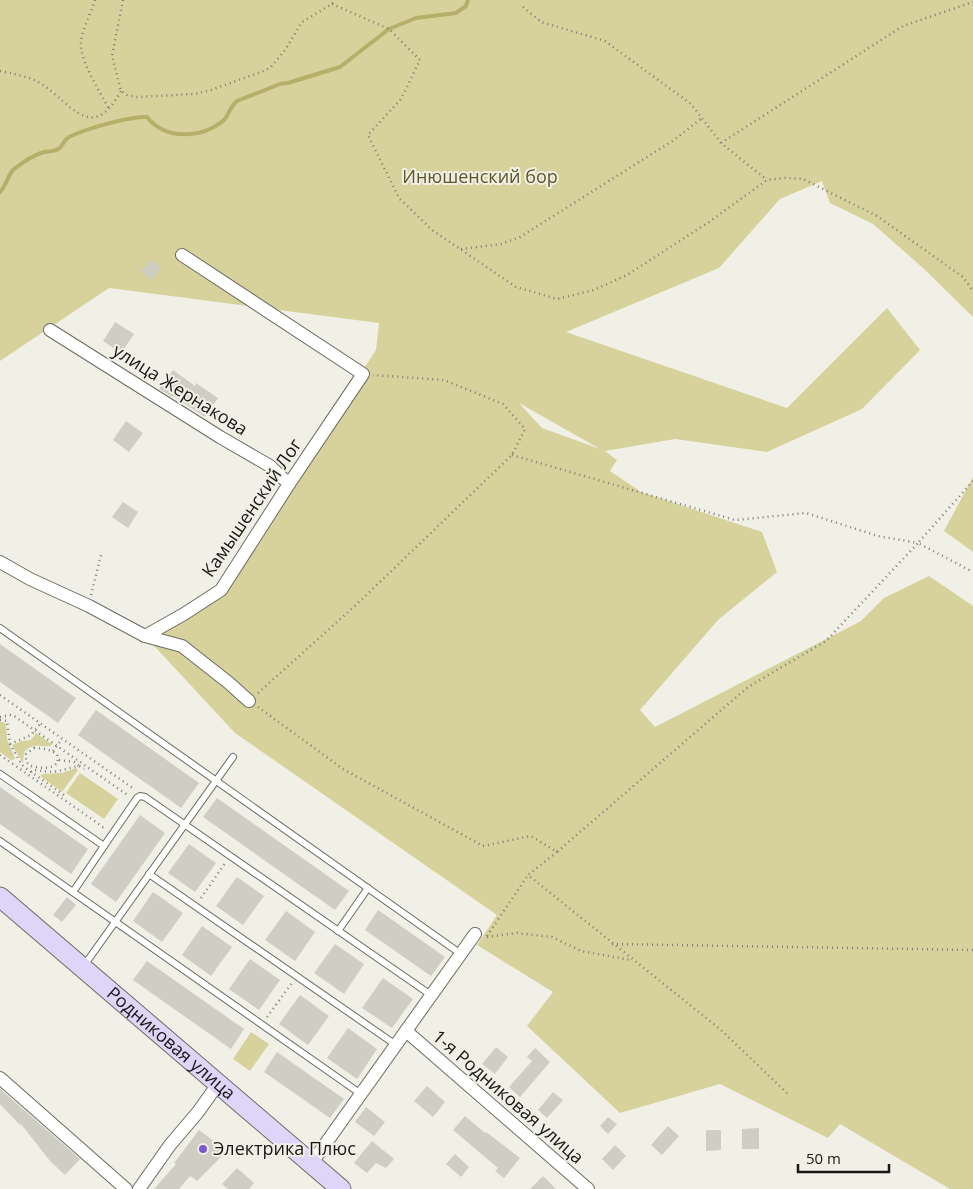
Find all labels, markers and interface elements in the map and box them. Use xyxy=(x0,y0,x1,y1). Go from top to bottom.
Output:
park label: Инюшенский бор xyxy=(402,164,558,188)
street label: улица Жернакова xyxy=(109,338,253,440)
street label: Камышенский Лог xyxy=(196,433,307,581)
street label: Родниковая улица xyxy=(102,981,241,1104)
street label: 1-я Родниковая улица xyxy=(428,1024,589,1169)
place label: Электрика Плюс xyxy=(213,1136,356,1160)
scale bar xyxy=(798,1142,889,1174)
marker: Электрика Плюс xyxy=(197,1143,209,1155)
text: 50 m xyxy=(806,1148,841,1168)

